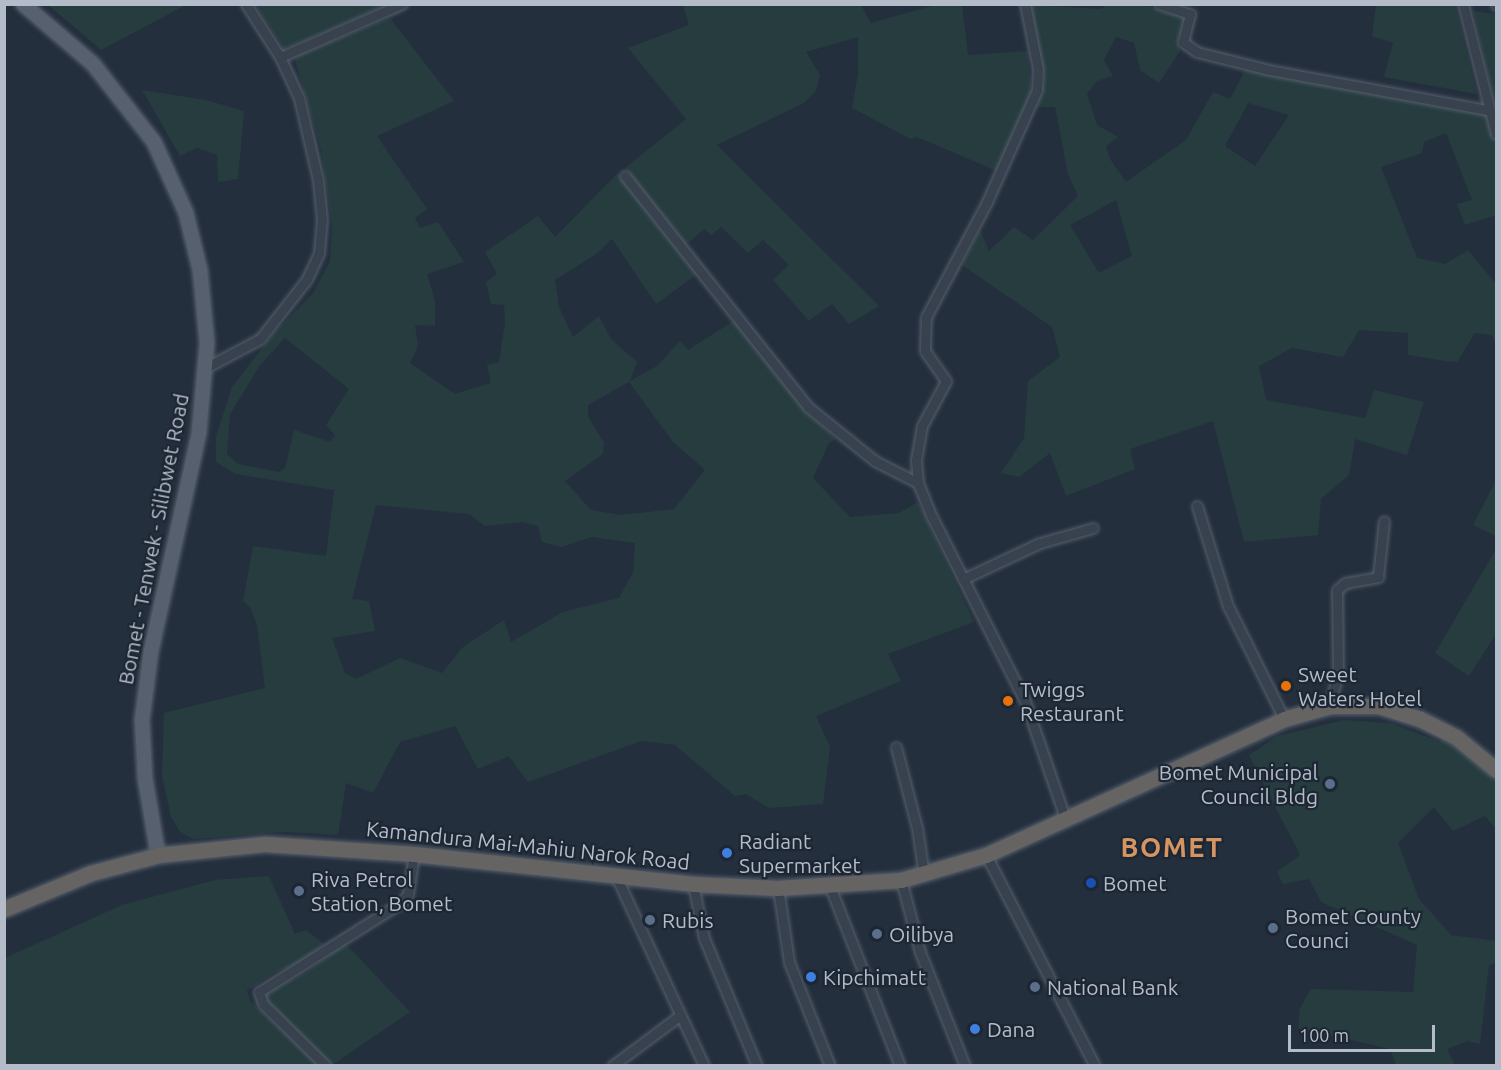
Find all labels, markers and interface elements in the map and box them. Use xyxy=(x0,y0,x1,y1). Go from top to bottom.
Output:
street label: Bomet - Tenwek - Silibwet Road xyxy=(112,391,194,687)
place label: Sweet Waters Hotel xyxy=(1298,661,1422,711)
place label: Twiggs Restaurant xyxy=(1020,676,1124,726)
marker: Sweet Waters Hotel xyxy=(1279,679,1293,693)
marker: Twiggs Restaurant xyxy=(1001,694,1015,708)
place label: Bomet Municipal Council Bldg xyxy=(1159,759,1318,809)
marker: Bomet Municipal Council Bldg xyxy=(1323,777,1337,791)
street label: Kamandura Mai-Mahiu Narok Road xyxy=(365,815,691,875)
place label: Radiant Supermarket xyxy=(739,828,861,878)
district label: BOMET xyxy=(1121,832,1223,864)
marker: Radiant Supermarket xyxy=(720,846,734,860)
place label: Riva Petrol Station, Bomet xyxy=(311,866,452,916)
place label: Bomet xyxy=(1103,870,1167,896)
marker: Bomet xyxy=(1084,876,1098,890)
marker: Riva Petrol Station, Bomet xyxy=(292,884,306,898)
place label: Bomet County Counci xyxy=(1285,903,1421,953)
place label: Rubis xyxy=(662,907,714,933)
marker: Rubis xyxy=(643,913,657,927)
place label: Oilibya xyxy=(889,921,954,947)
marker: Bomet County Counci xyxy=(1266,921,1280,935)
marker: Oilibya xyxy=(870,927,884,941)
place label: Kipchimatt xyxy=(823,964,926,990)
marker: Kipchimatt xyxy=(804,970,818,984)
place label: National Bank xyxy=(1047,974,1178,1000)
marker: National Bank xyxy=(1028,980,1042,994)
scale bar xyxy=(1291,1013,1438,1051)
place label: Dana xyxy=(987,1016,1035,1042)
marker: Dana xyxy=(968,1022,982,1036)
text: 100 m xyxy=(1299,1025,1349,1045)

